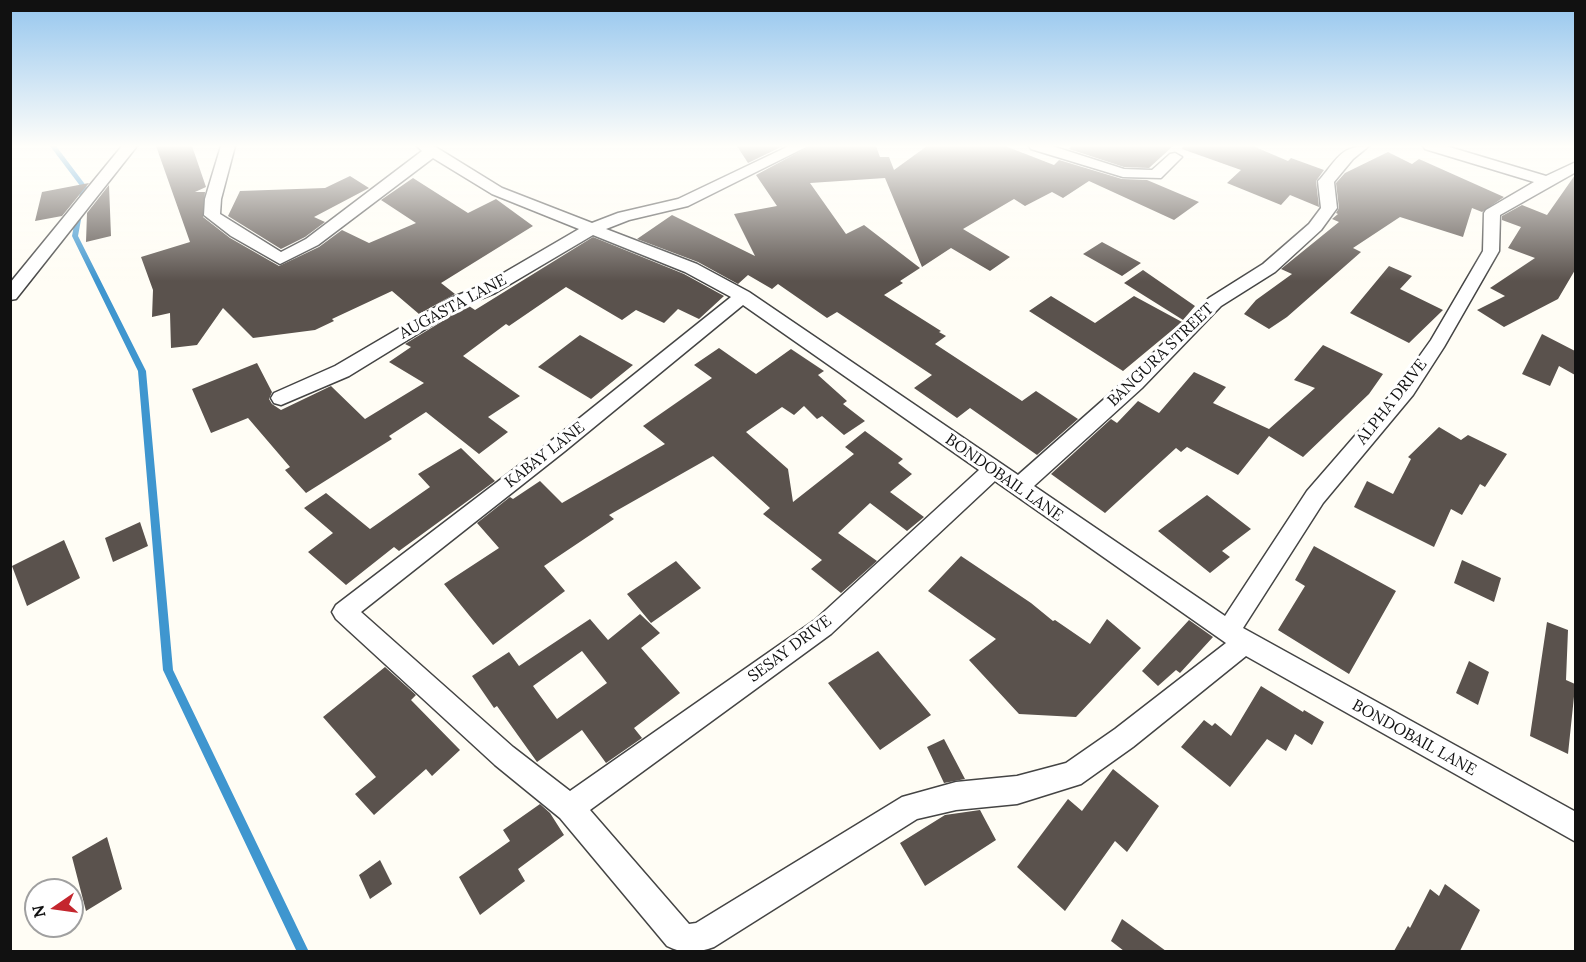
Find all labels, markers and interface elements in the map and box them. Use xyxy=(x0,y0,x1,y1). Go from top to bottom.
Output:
street label: AUGASTA LANE xyxy=(396,271,510,343)
street label: BANGURA STREET xyxy=(1104,299,1218,411)
street label: ALPHA DRIVE xyxy=(1353,355,1431,449)
street label: KABAY LANE xyxy=(501,418,589,492)
street label: BONDOBAIL LANE xyxy=(941,430,1067,526)
street label: SESAY DRIVE xyxy=(744,611,836,687)
street label: BONDOBAIL LANE xyxy=(1348,696,1480,780)
north arrow xyxy=(24,878,84,938)
text: N xyxy=(27,903,50,920)

